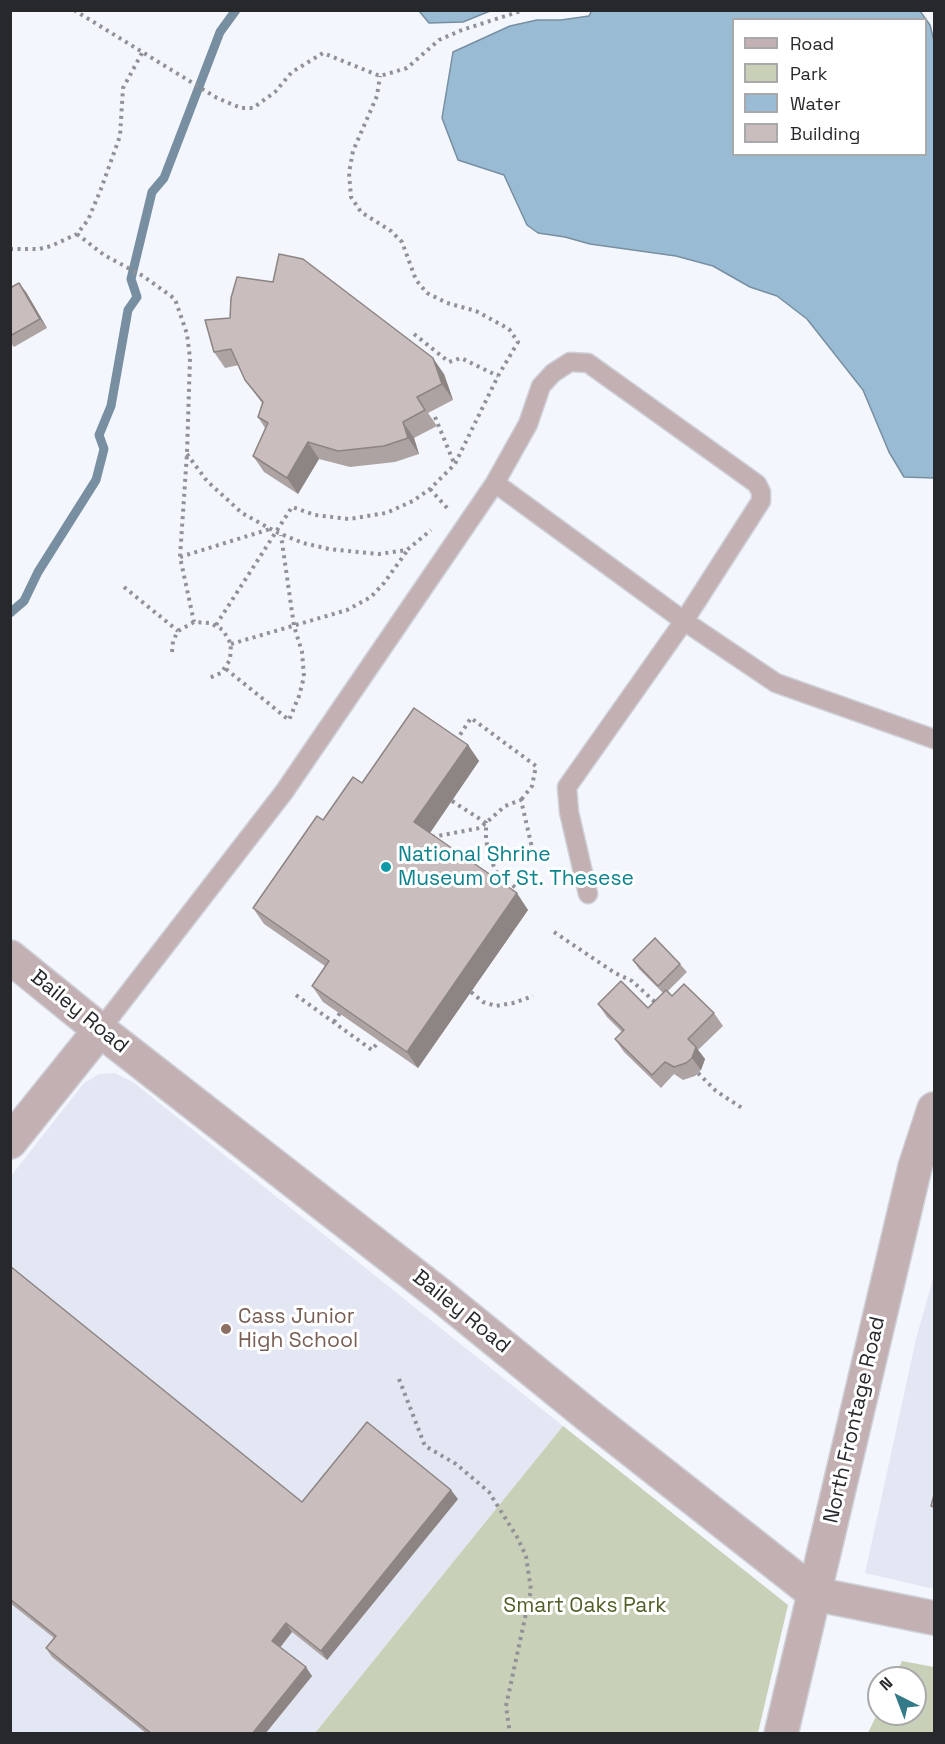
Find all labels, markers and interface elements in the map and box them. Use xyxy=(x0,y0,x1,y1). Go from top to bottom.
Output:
legend xyxy=(732,18,927,156)
text: Road xyxy=(790,32,834,55)
text: Park xyxy=(790,62,827,85)
text: Water xyxy=(790,92,841,115)
text: Building xyxy=(790,122,860,145)
place label: National Shrine Museum of St. Thesese xyxy=(398,842,634,892)
marker: National Shrine Museum of St. Thesese xyxy=(379,860,393,874)
street label: Bailey Road xyxy=(25,965,133,1059)
street label: Bailey Road xyxy=(407,1265,515,1359)
place label: Cass Junior High School xyxy=(238,1304,358,1354)
street label: North Frontage Road xyxy=(819,1314,891,1526)
marker: Cass Junior High School xyxy=(219,1322,233,1336)
park label: Smart Oaks Park xyxy=(503,1593,667,1619)
north arrow xyxy=(867,1666,927,1726)
text: N xyxy=(875,1672,897,1695)

